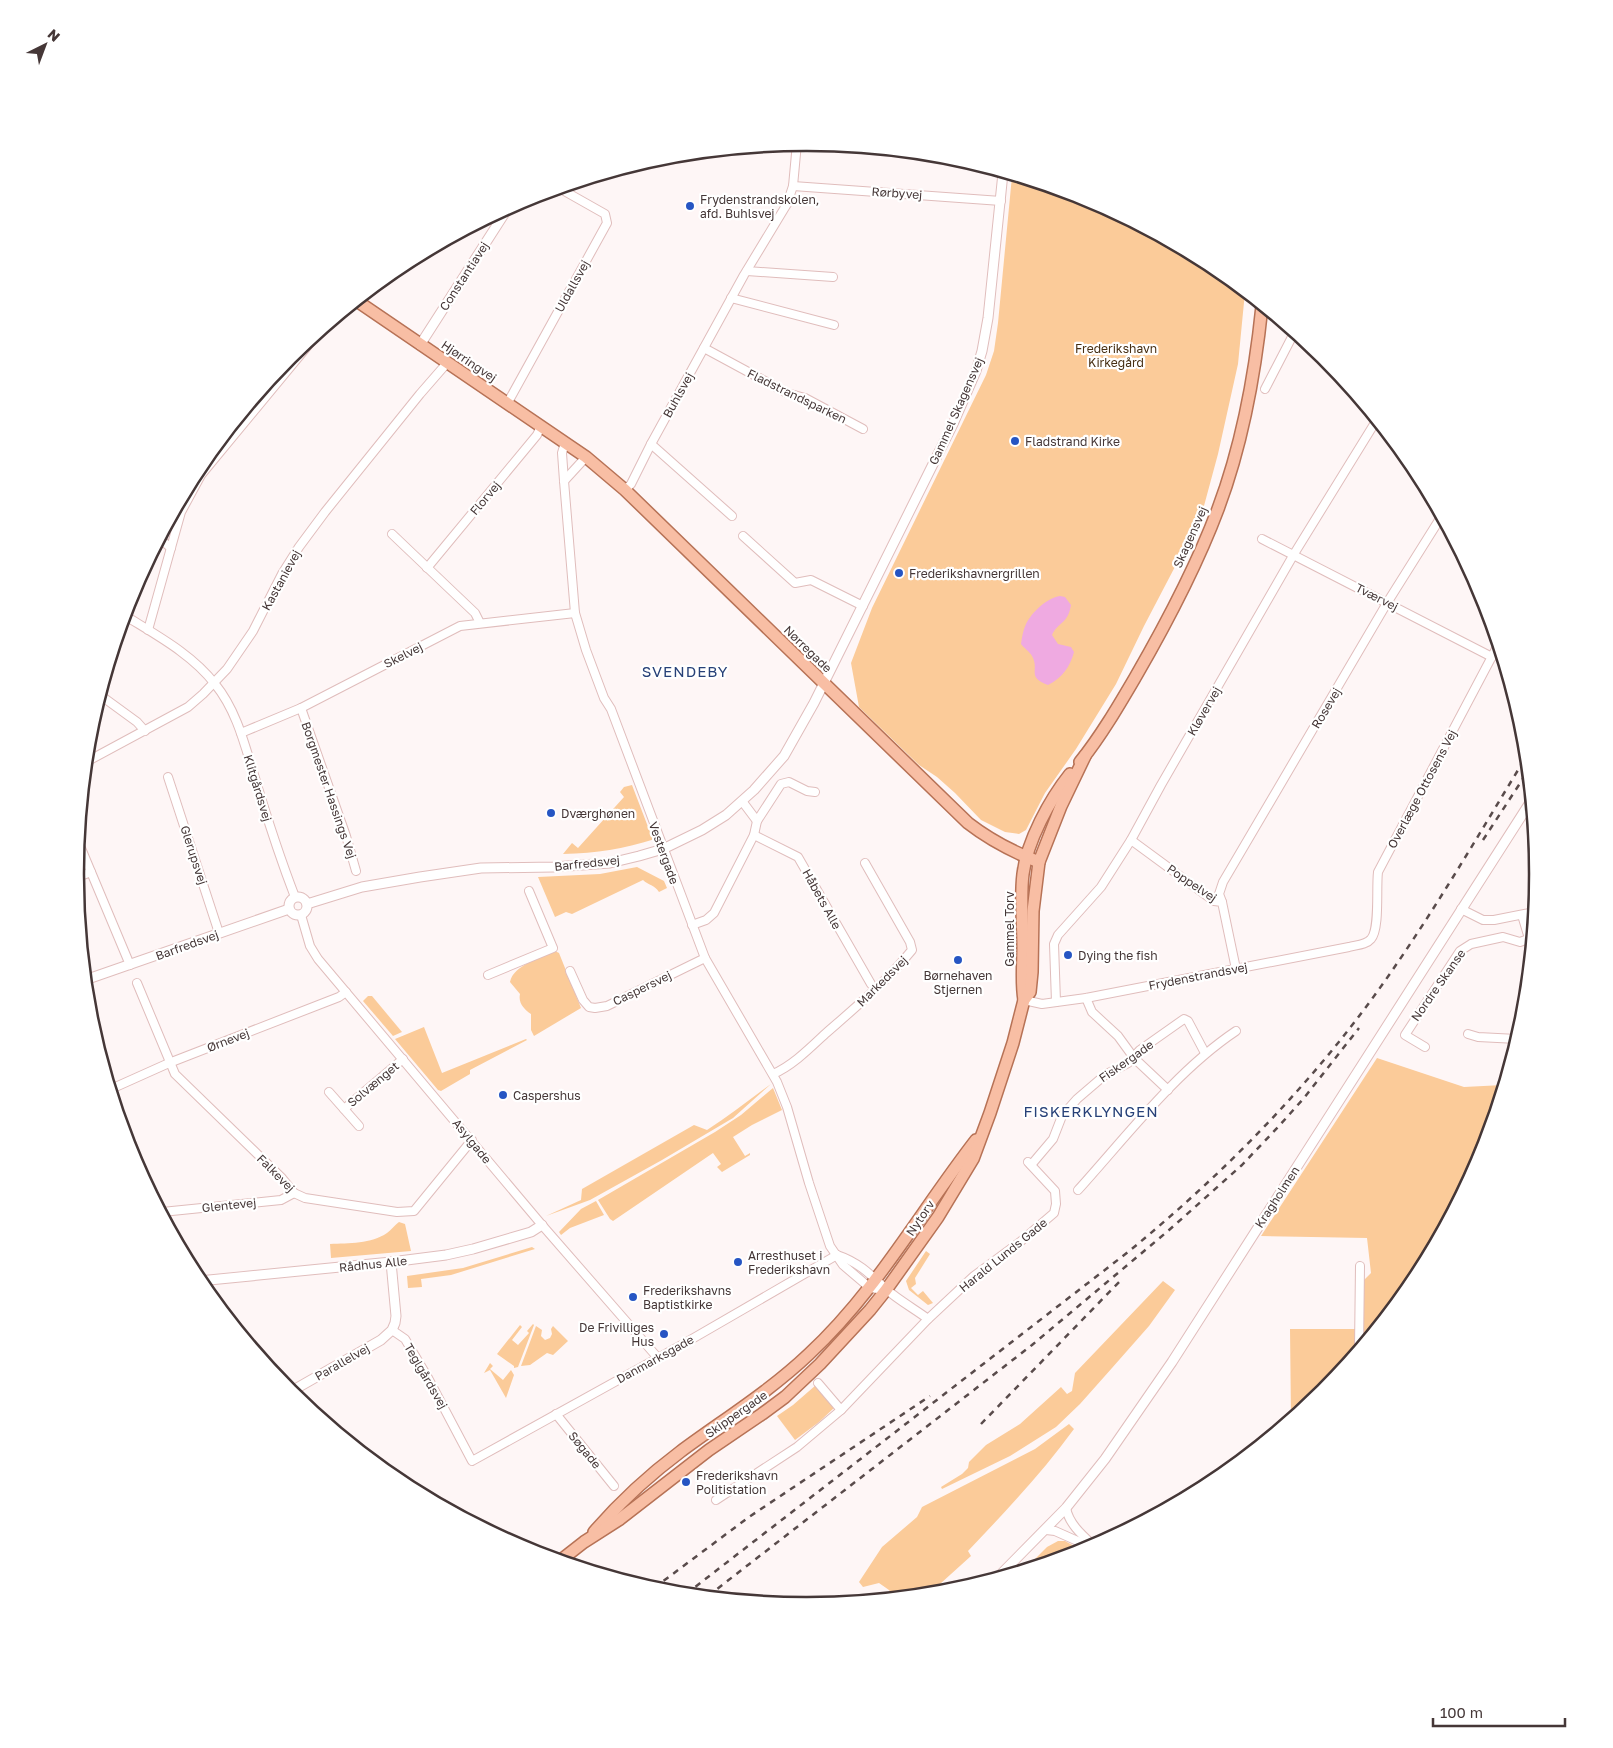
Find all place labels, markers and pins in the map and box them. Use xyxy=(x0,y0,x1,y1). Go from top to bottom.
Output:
place label: Frydenstrandskolen, afd. Buhlsvej xyxy=(700,192,819,221)
marker: Frydenstrandskolen, afd. Buhlsvej xyxy=(684,200,696,212)
place label: Fladstrand Kirke xyxy=(1025,434,1120,449)
marker: Fladstrand Kirke xyxy=(1009,435,1021,447)
place label: Frederikshavnergrillen xyxy=(909,566,1040,581)
marker: Frederikshavnergrillen xyxy=(893,567,905,579)
place label: Dværghønen xyxy=(561,806,635,821)
marker: Dværghønen xyxy=(545,807,557,819)
place label: Dying the fish xyxy=(1078,948,1158,963)
marker: Dying the fish xyxy=(1062,949,1074,961)
marker: Børnehaven Stjernen xyxy=(952,954,964,966)
place label: Børnehaven Stjernen xyxy=(923,968,993,997)
place label: Caspershus xyxy=(513,1088,581,1103)
marker: Caspershus xyxy=(497,1089,509,1101)
place label: Arresthuset i Frederikshavn xyxy=(748,1248,830,1277)
marker: Arresthuset i Frederikshavn xyxy=(732,1256,744,1268)
place label: Frederikshavns Baptistkirke xyxy=(643,1283,731,1312)
marker: Frederikshavns Baptistkirke xyxy=(627,1291,639,1303)
place label: De Frivilliges Hus xyxy=(579,1320,654,1349)
marker: De Frivilliges Hus xyxy=(658,1328,670,1340)
place label: Frederikshavn Politistation xyxy=(696,1468,778,1497)
marker: Frederikshavn Politistation xyxy=(680,1476,692,1488)

